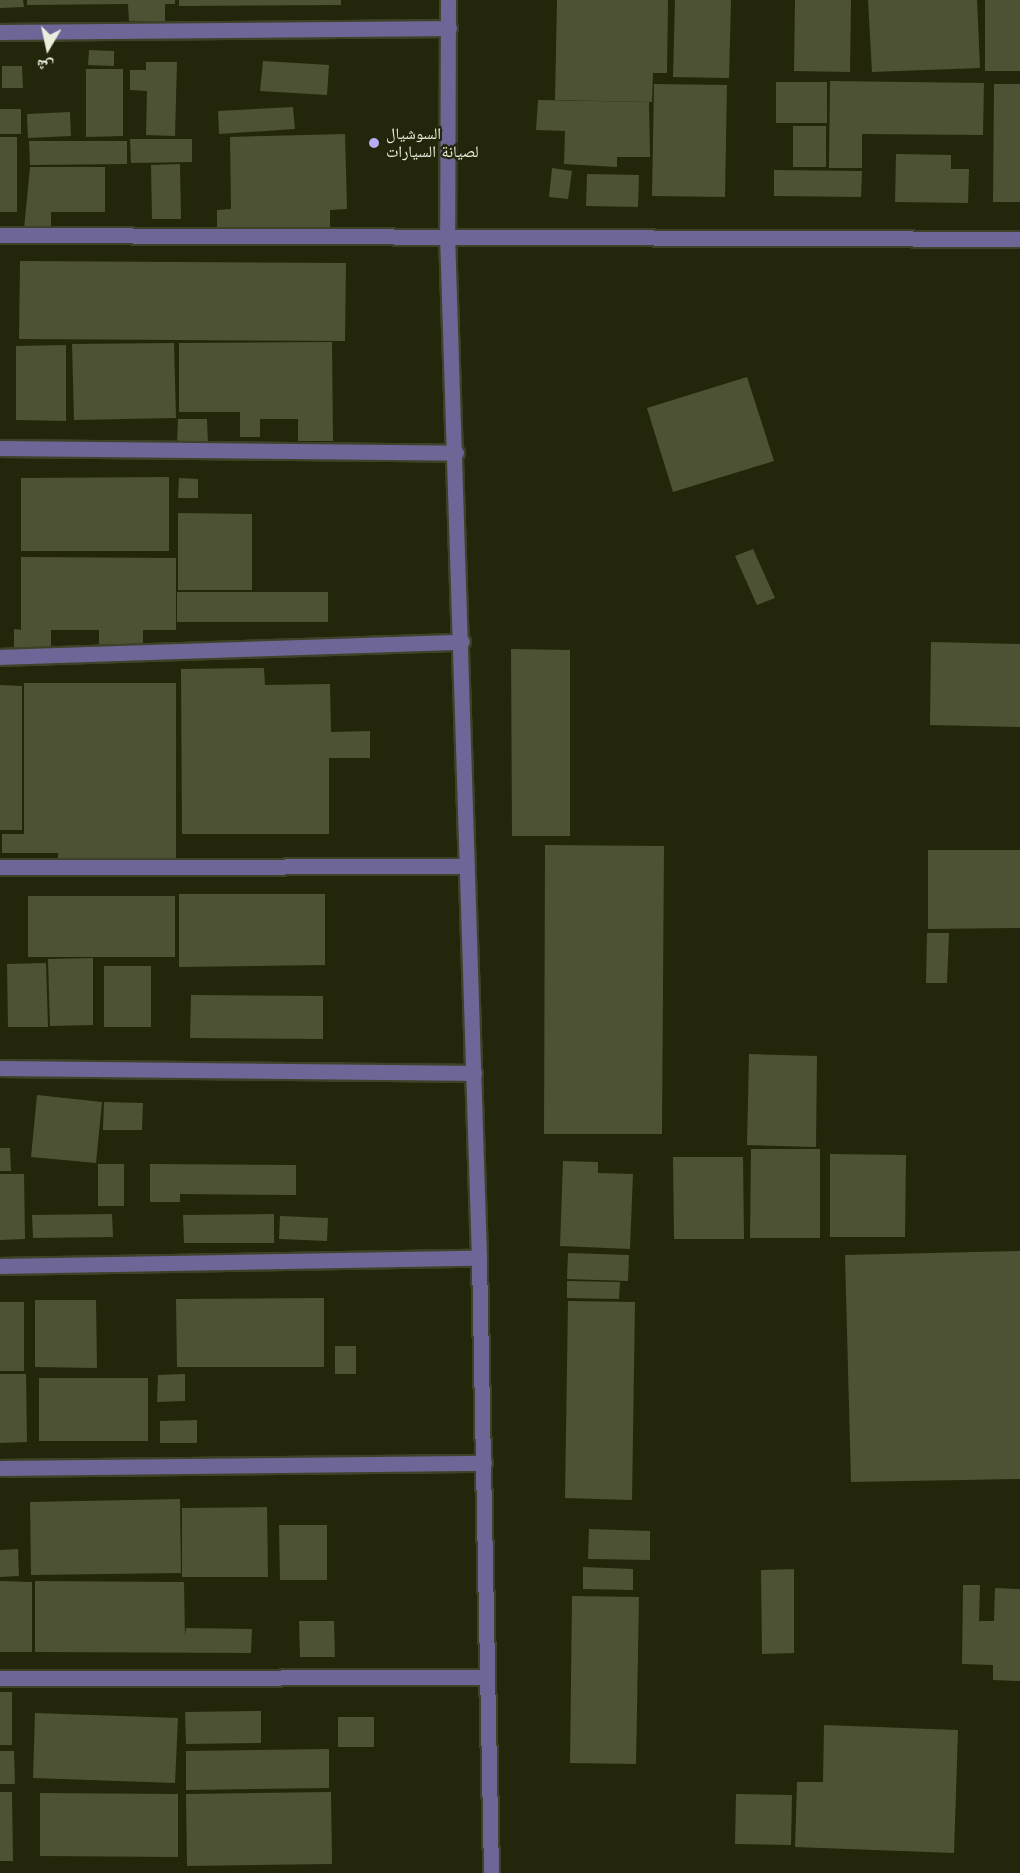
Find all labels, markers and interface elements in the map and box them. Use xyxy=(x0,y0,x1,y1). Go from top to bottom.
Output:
north arrow xyxy=(18,18,78,78)
text: ش xyxy=(35,56,55,77)
place label: السوشيال لصيانة السيارات xyxy=(386,124,479,162)
marker: السوشيال لصيانة السيارات xyxy=(367,136,381,150)

